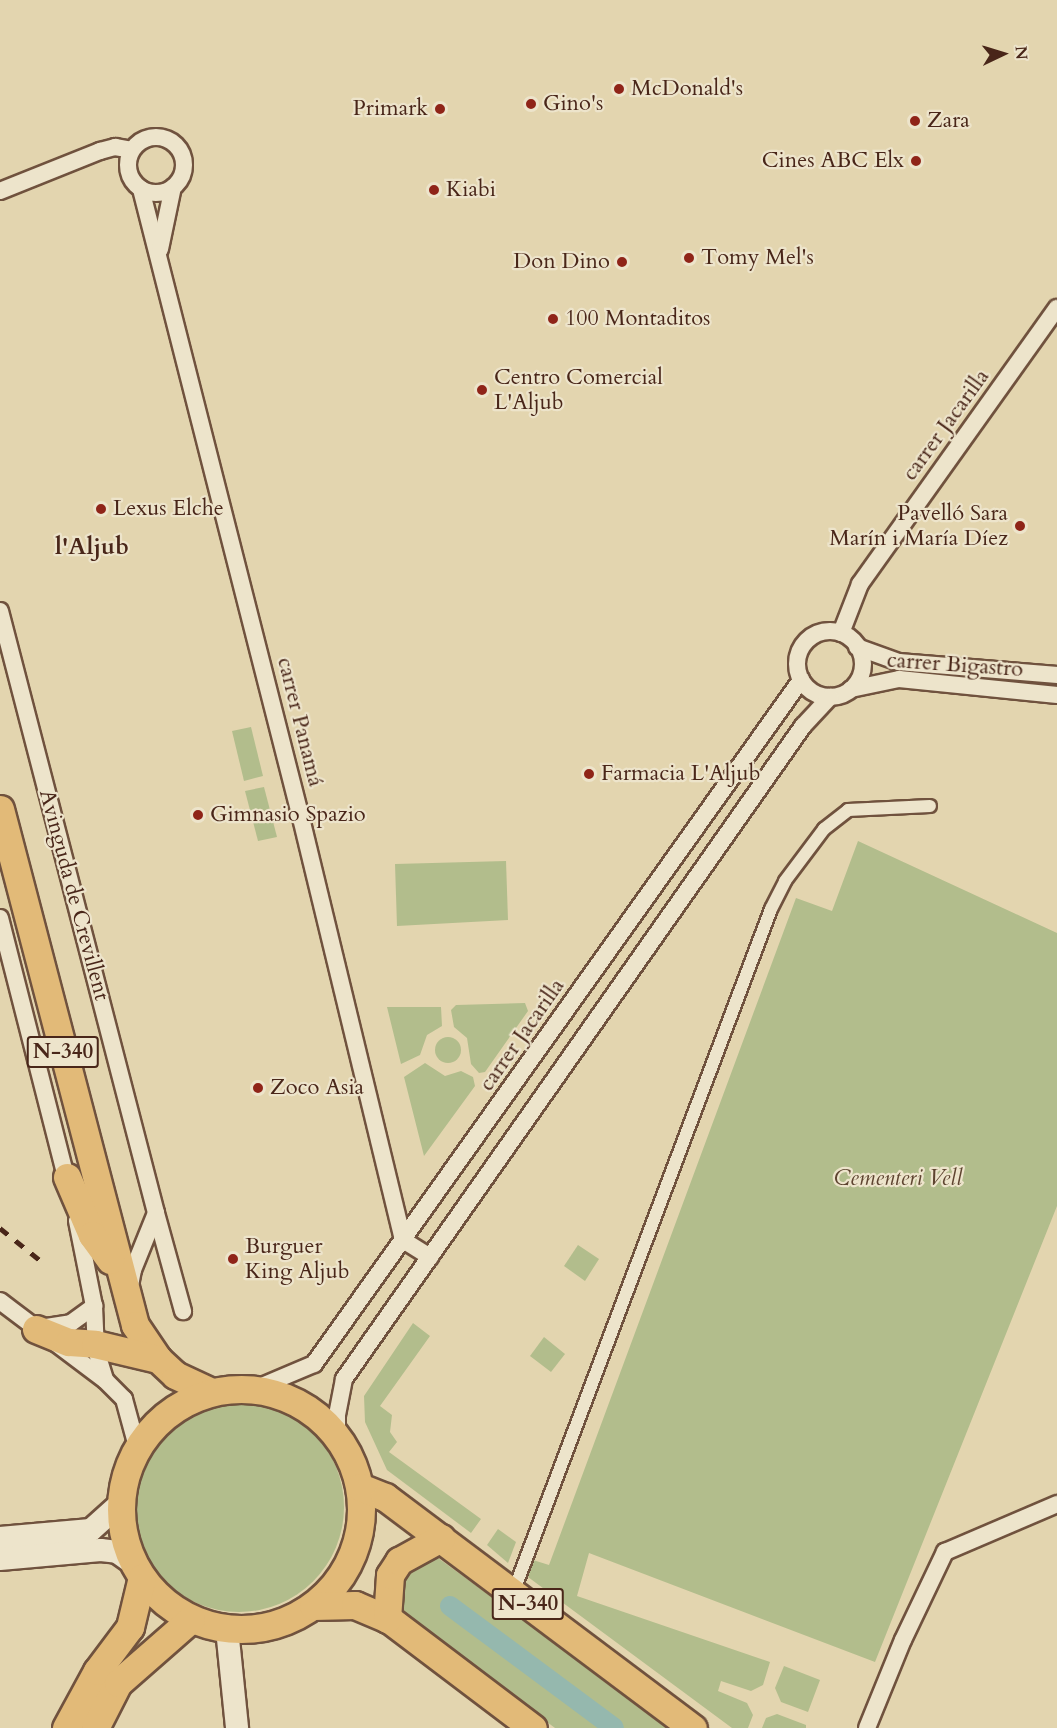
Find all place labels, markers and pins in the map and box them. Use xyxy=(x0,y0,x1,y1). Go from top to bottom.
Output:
place label: McDonald's xyxy=(631,76,743,102)
marker: McDonald's xyxy=(612,82,626,96)
place label: Gino's xyxy=(543,91,603,117)
place label: Primark xyxy=(353,96,428,122)
marker: Gino's xyxy=(524,97,538,111)
marker: Primark xyxy=(433,102,447,116)
place label: Zara xyxy=(927,108,970,134)
marker: Zara xyxy=(908,114,922,128)
place label: Cines ABC Elx xyxy=(762,148,904,174)
marker: Cines ABC Elx xyxy=(909,154,923,168)
place label: Kiabi xyxy=(446,177,496,203)
marker: Kiabi xyxy=(427,183,441,197)
place label: Tomy Mel's xyxy=(701,245,814,271)
place label: Don Dino xyxy=(513,249,610,275)
marker: Tomy Mel's xyxy=(682,251,696,265)
marker: Don Dino xyxy=(615,255,629,269)
place label: 100 Montaditos xyxy=(565,306,710,332)
marker: 100 Montaditos xyxy=(546,312,560,326)
place label: Centro Comercial L'Aljub xyxy=(494,364,663,416)
marker: Centro Comercial L'Aljub xyxy=(475,383,489,397)
place label: Lexus Elche xyxy=(113,496,224,522)
place label: Pavelló Sara Marín i María Díez xyxy=(829,500,1008,552)
marker: Lexus Elche xyxy=(94,502,108,516)
marker: Pavelló Sara Marín i María Díez xyxy=(1013,519,1027,533)
place label: Farmacia L'Aljub xyxy=(601,761,760,787)
marker: Farmacia L'Aljub xyxy=(582,767,596,781)
place label: Gimnasio Spazio xyxy=(210,802,366,828)
marker: Gimnasio Spazio xyxy=(191,808,205,822)
place label: Zoco Asia xyxy=(270,1075,364,1101)
marker: Zoco Asia xyxy=(251,1081,265,1095)
place label: Burguer King Aljub xyxy=(245,1233,350,1284)
marker: Burguer King Aljub xyxy=(226,1252,240,1266)

